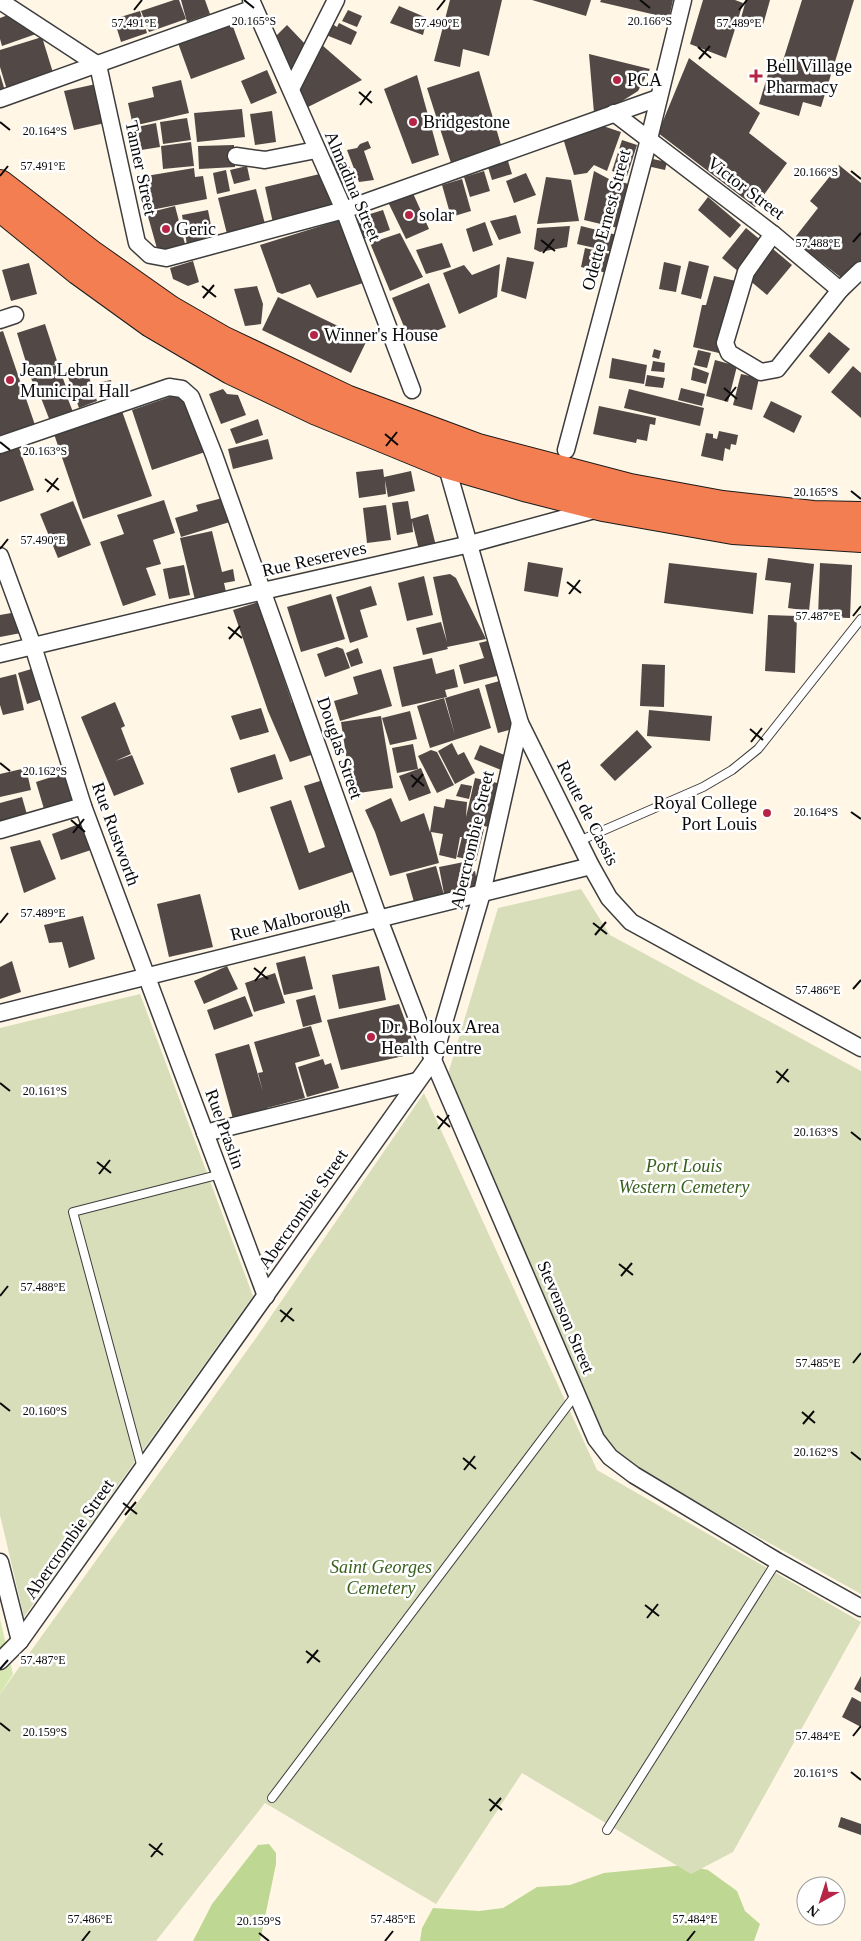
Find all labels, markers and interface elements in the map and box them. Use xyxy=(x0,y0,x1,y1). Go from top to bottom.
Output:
text: 20.165°S xyxy=(232,14,276,28)
text: 20.166°S xyxy=(628,14,672,28)
text: 57.491°E xyxy=(111,16,157,30)
text: 57.490°E xyxy=(414,16,460,30)
text: 57.489°E xyxy=(716,16,762,30)
place label: Bell Village Pharmacy xyxy=(766,56,852,97)
place label: PCA xyxy=(627,70,662,90)
marker: Bell Village Pharmacy xyxy=(750,70,762,82)
marker: PCA xyxy=(611,74,623,86)
place label: Bridgestone xyxy=(423,112,510,132)
marker: Bridgestone xyxy=(407,116,419,128)
street label: Tanner Street xyxy=(121,119,161,217)
text: 20.164°S xyxy=(23,124,67,138)
street label: Almadina Street xyxy=(321,128,385,244)
street label: Odette Ernest Street xyxy=(578,147,634,293)
street label: Victor Street xyxy=(703,153,789,223)
text: 57.491°E xyxy=(20,159,66,173)
text: 20.166°S xyxy=(794,165,838,179)
place label: solar xyxy=(419,205,454,225)
marker: solar xyxy=(403,209,415,221)
place label: Geric xyxy=(176,219,216,239)
marker: Geric xyxy=(160,223,172,235)
text: 57.488°E xyxy=(795,236,841,250)
place label: Winner's House xyxy=(324,325,438,345)
marker: Winner's House xyxy=(308,329,320,341)
place label: Jean Lebrun Municipal Hall xyxy=(20,360,129,401)
marker: Jean Lebrun Municipal Hall xyxy=(4,374,16,386)
text: 20.163°S xyxy=(23,444,67,458)
text: 20.165°S xyxy=(794,485,838,499)
text: 57.490°E xyxy=(20,533,66,547)
street label: Rue Resereves xyxy=(260,537,368,581)
text: 57.487°E xyxy=(795,609,841,623)
street label: Douglas Street xyxy=(313,694,367,802)
street label: Route de Cassis xyxy=(553,757,623,869)
text: 20.162°S xyxy=(23,764,67,778)
street label: Abercrombie Street xyxy=(446,769,498,911)
street label: Rue Rustworth xyxy=(88,780,144,888)
place label: Royal College Port Louis xyxy=(654,793,757,834)
text: 20.164°S xyxy=(794,805,838,819)
marker: Royal College Port Louis xyxy=(761,807,773,819)
street label: Rue Malborough xyxy=(228,895,352,945)
text: 57.489°E xyxy=(20,906,66,920)
text: 57.486°E xyxy=(795,983,841,997)
place label: Dr. Boloux Area Health Centre xyxy=(381,1017,500,1058)
marker: Dr. Boloux Area Health Centre xyxy=(365,1031,377,1043)
text: 20.161°S xyxy=(23,1084,67,1098)
street label: Rue Praslin xyxy=(201,1086,249,1172)
text: 20.163°S xyxy=(794,1125,838,1139)
street label: Abercrombie Street xyxy=(254,1145,352,1273)
park label: Port Louis Western Cemetery xyxy=(619,1156,749,1197)
street label: Stevenson Street xyxy=(533,1258,599,1376)
text: 57.488°E xyxy=(20,1280,66,1294)
text: 57.485°E xyxy=(795,1356,841,1370)
text: 20.160°S xyxy=(23,1404,67,1418)
text: 20.162°S xyxy=(794,1445,838,1459)
street label: Abercrombie Street xyxy=(20,1475,118,1603)
park label: Saint Georges Cemetery xyxy=(330,1557,432,1598)
text: 57.487°E xyxy=(20,1653,66,1667)
text: 20.159°S xyxy=(23,1725,67,1739)
text: 57.484°E xyxy=(795,1729,841,1743)
text: 20.161°S xyxy=(794,1766,838,1780)
north arrow xyxy=(796,1876,846,1926)
text: N xyxy=(804,1902,822,1920)
text: 57.486°E xyxy=(67,1912,113,1926)
text: 57.485°E xyxy=(370,1912,416,1926)
text: 57.484°E xyxy=(672,1912,718,1926)
text: 20.159°S xyxy=(237,1914,281,1928)

